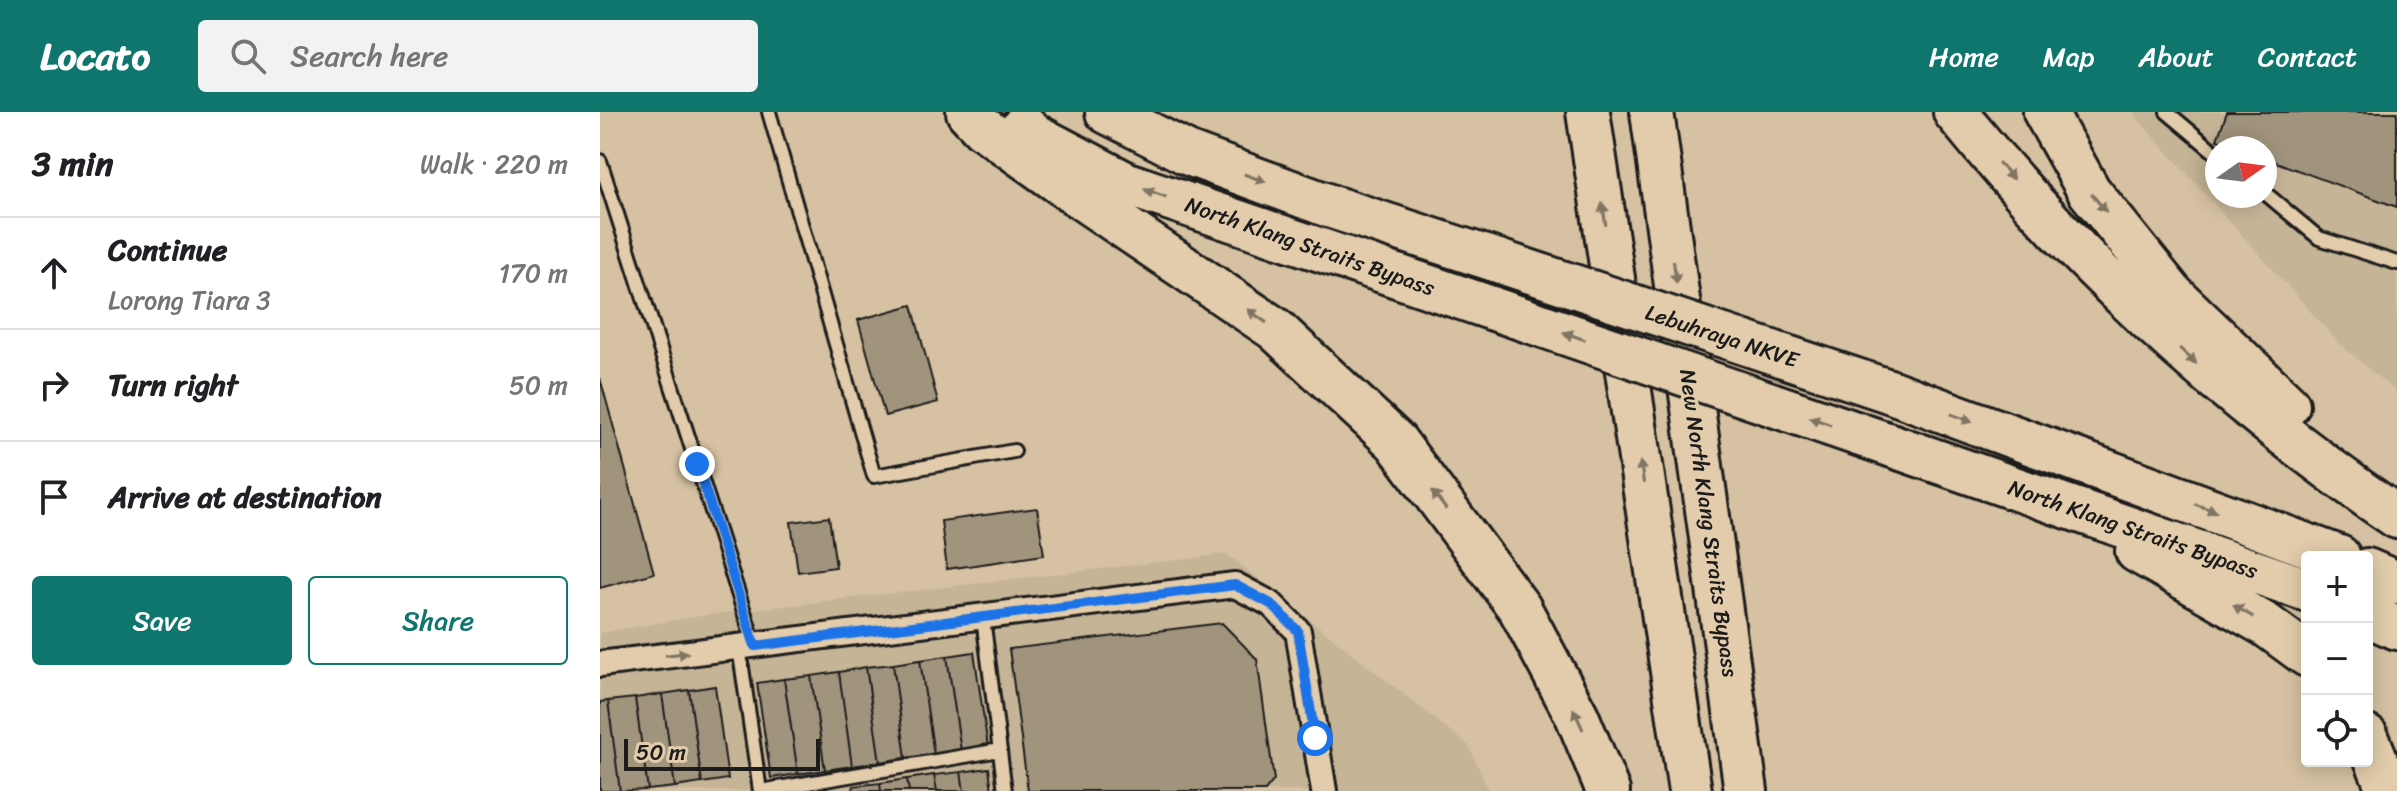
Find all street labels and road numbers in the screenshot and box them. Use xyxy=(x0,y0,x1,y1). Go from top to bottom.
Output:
street label: North Klang Straits Bypass xyxy=(1180,185,1441,307)
street label: Lebuhraya NKVE xyxy=(1640,293,1805,380)
street label: New North Klang Straits Bypass xyxy=(1668,367,1750,679)
street label: North Klang Straits Bypass xyxy=(2003,468,2264,590)

